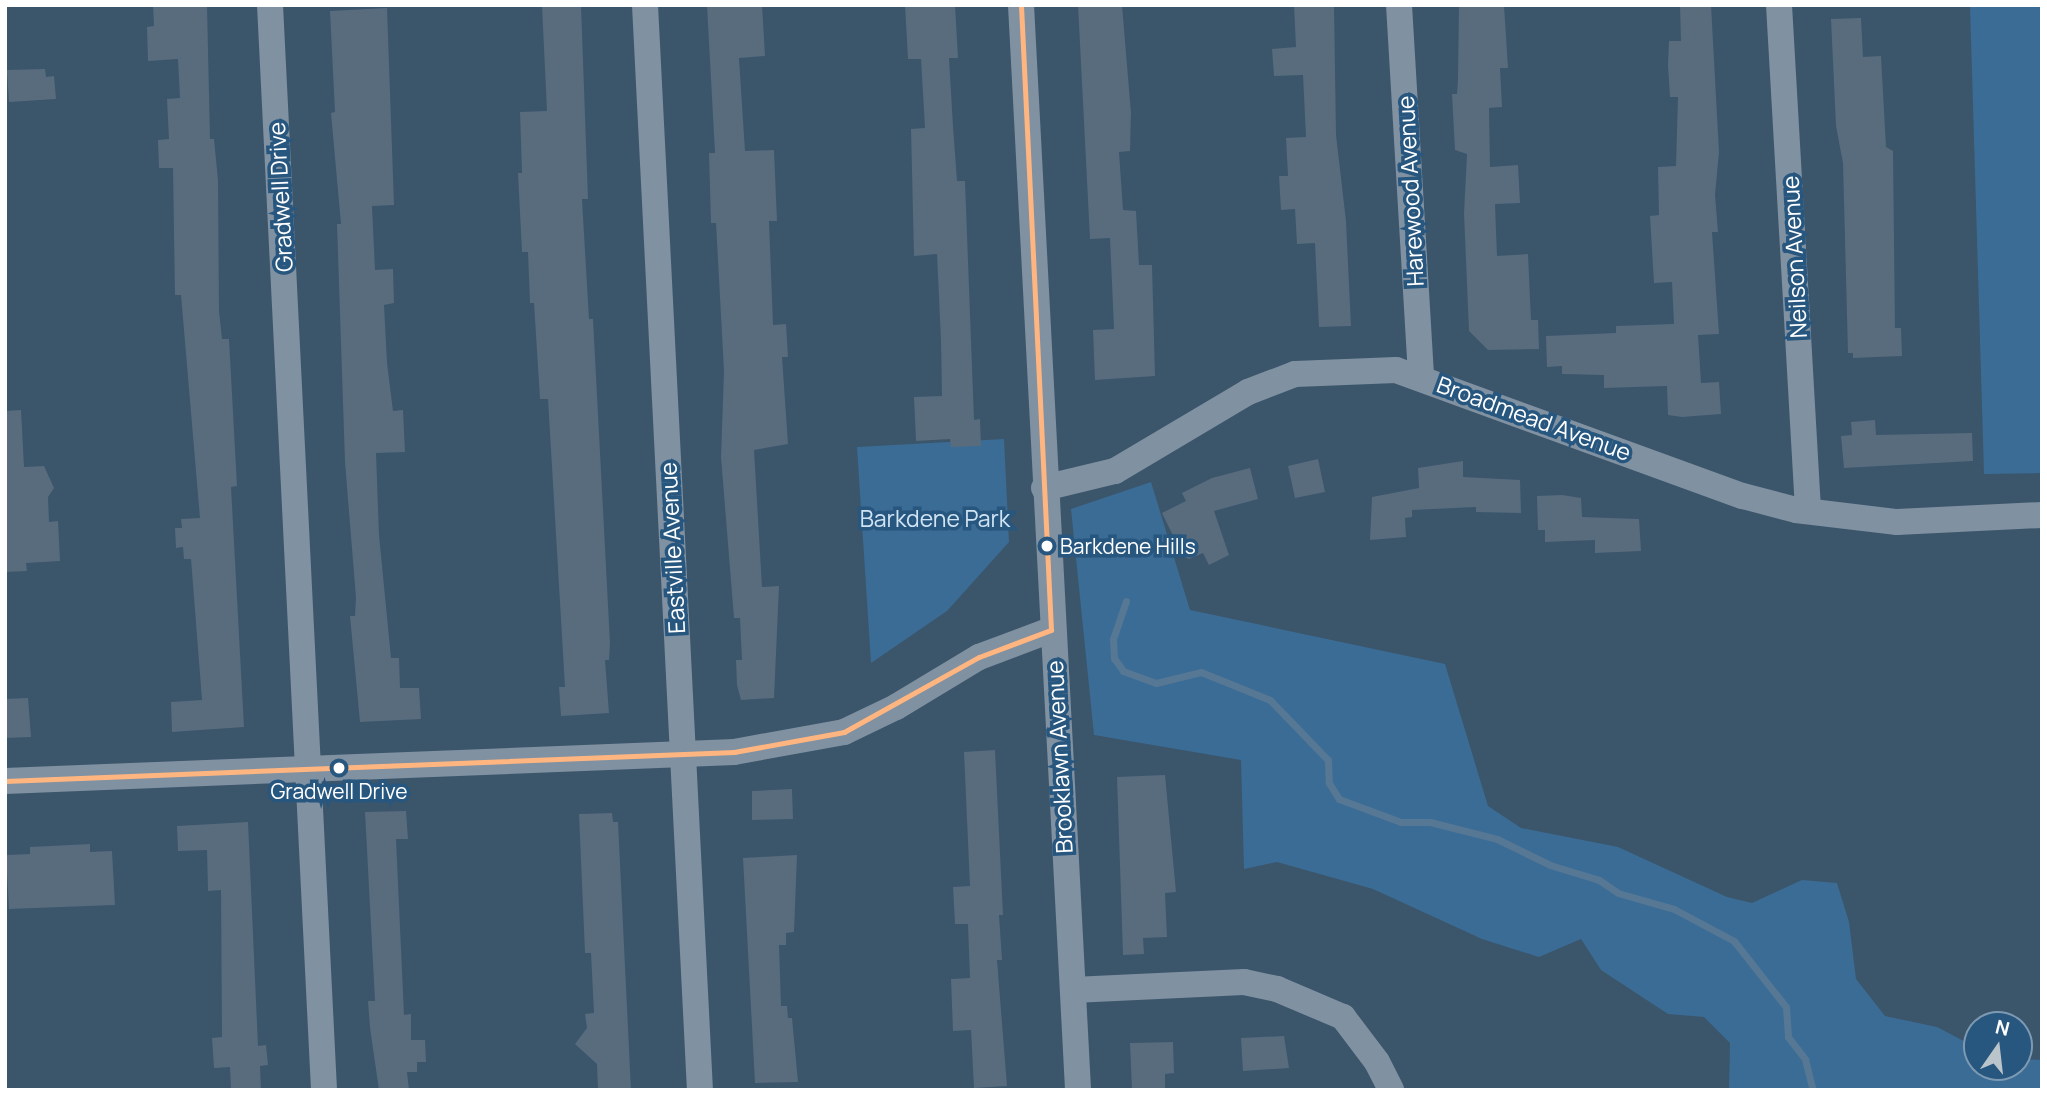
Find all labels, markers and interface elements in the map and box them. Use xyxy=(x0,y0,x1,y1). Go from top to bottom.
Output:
street label: Harewood Avenue xyxy=(1391,95,1429,287)
street label: Gradwell Drive xyxy=(262,121,298,273)
street label: Neilson Avenue xyxy=(1776,175,1812,339)
street label: Broadmead Avenue xyxy=(1433,370,1635,466)
street label: Eastville Avenue xyxy=(654,462,690,634)
park label: Barkdene Park xyxy=(860,504,1010,532)
place label: Barkdene Hills xyxy=(1060,533,1196,559)
marker: Barkdene Hills xyxy=(1040,539,1054,553)
street label: Brooklawn Avenue xyxy=(1040,660,1078,854)
marker: Gradwell Drive xyxy=(332,761,346,775)
place label: Gradwell Drive xyxy=(270,778,408,804)
north arrow xyxy=(1963,1011,2033,1081)
text: N xyxy=(1993,1013,2012,1042)

